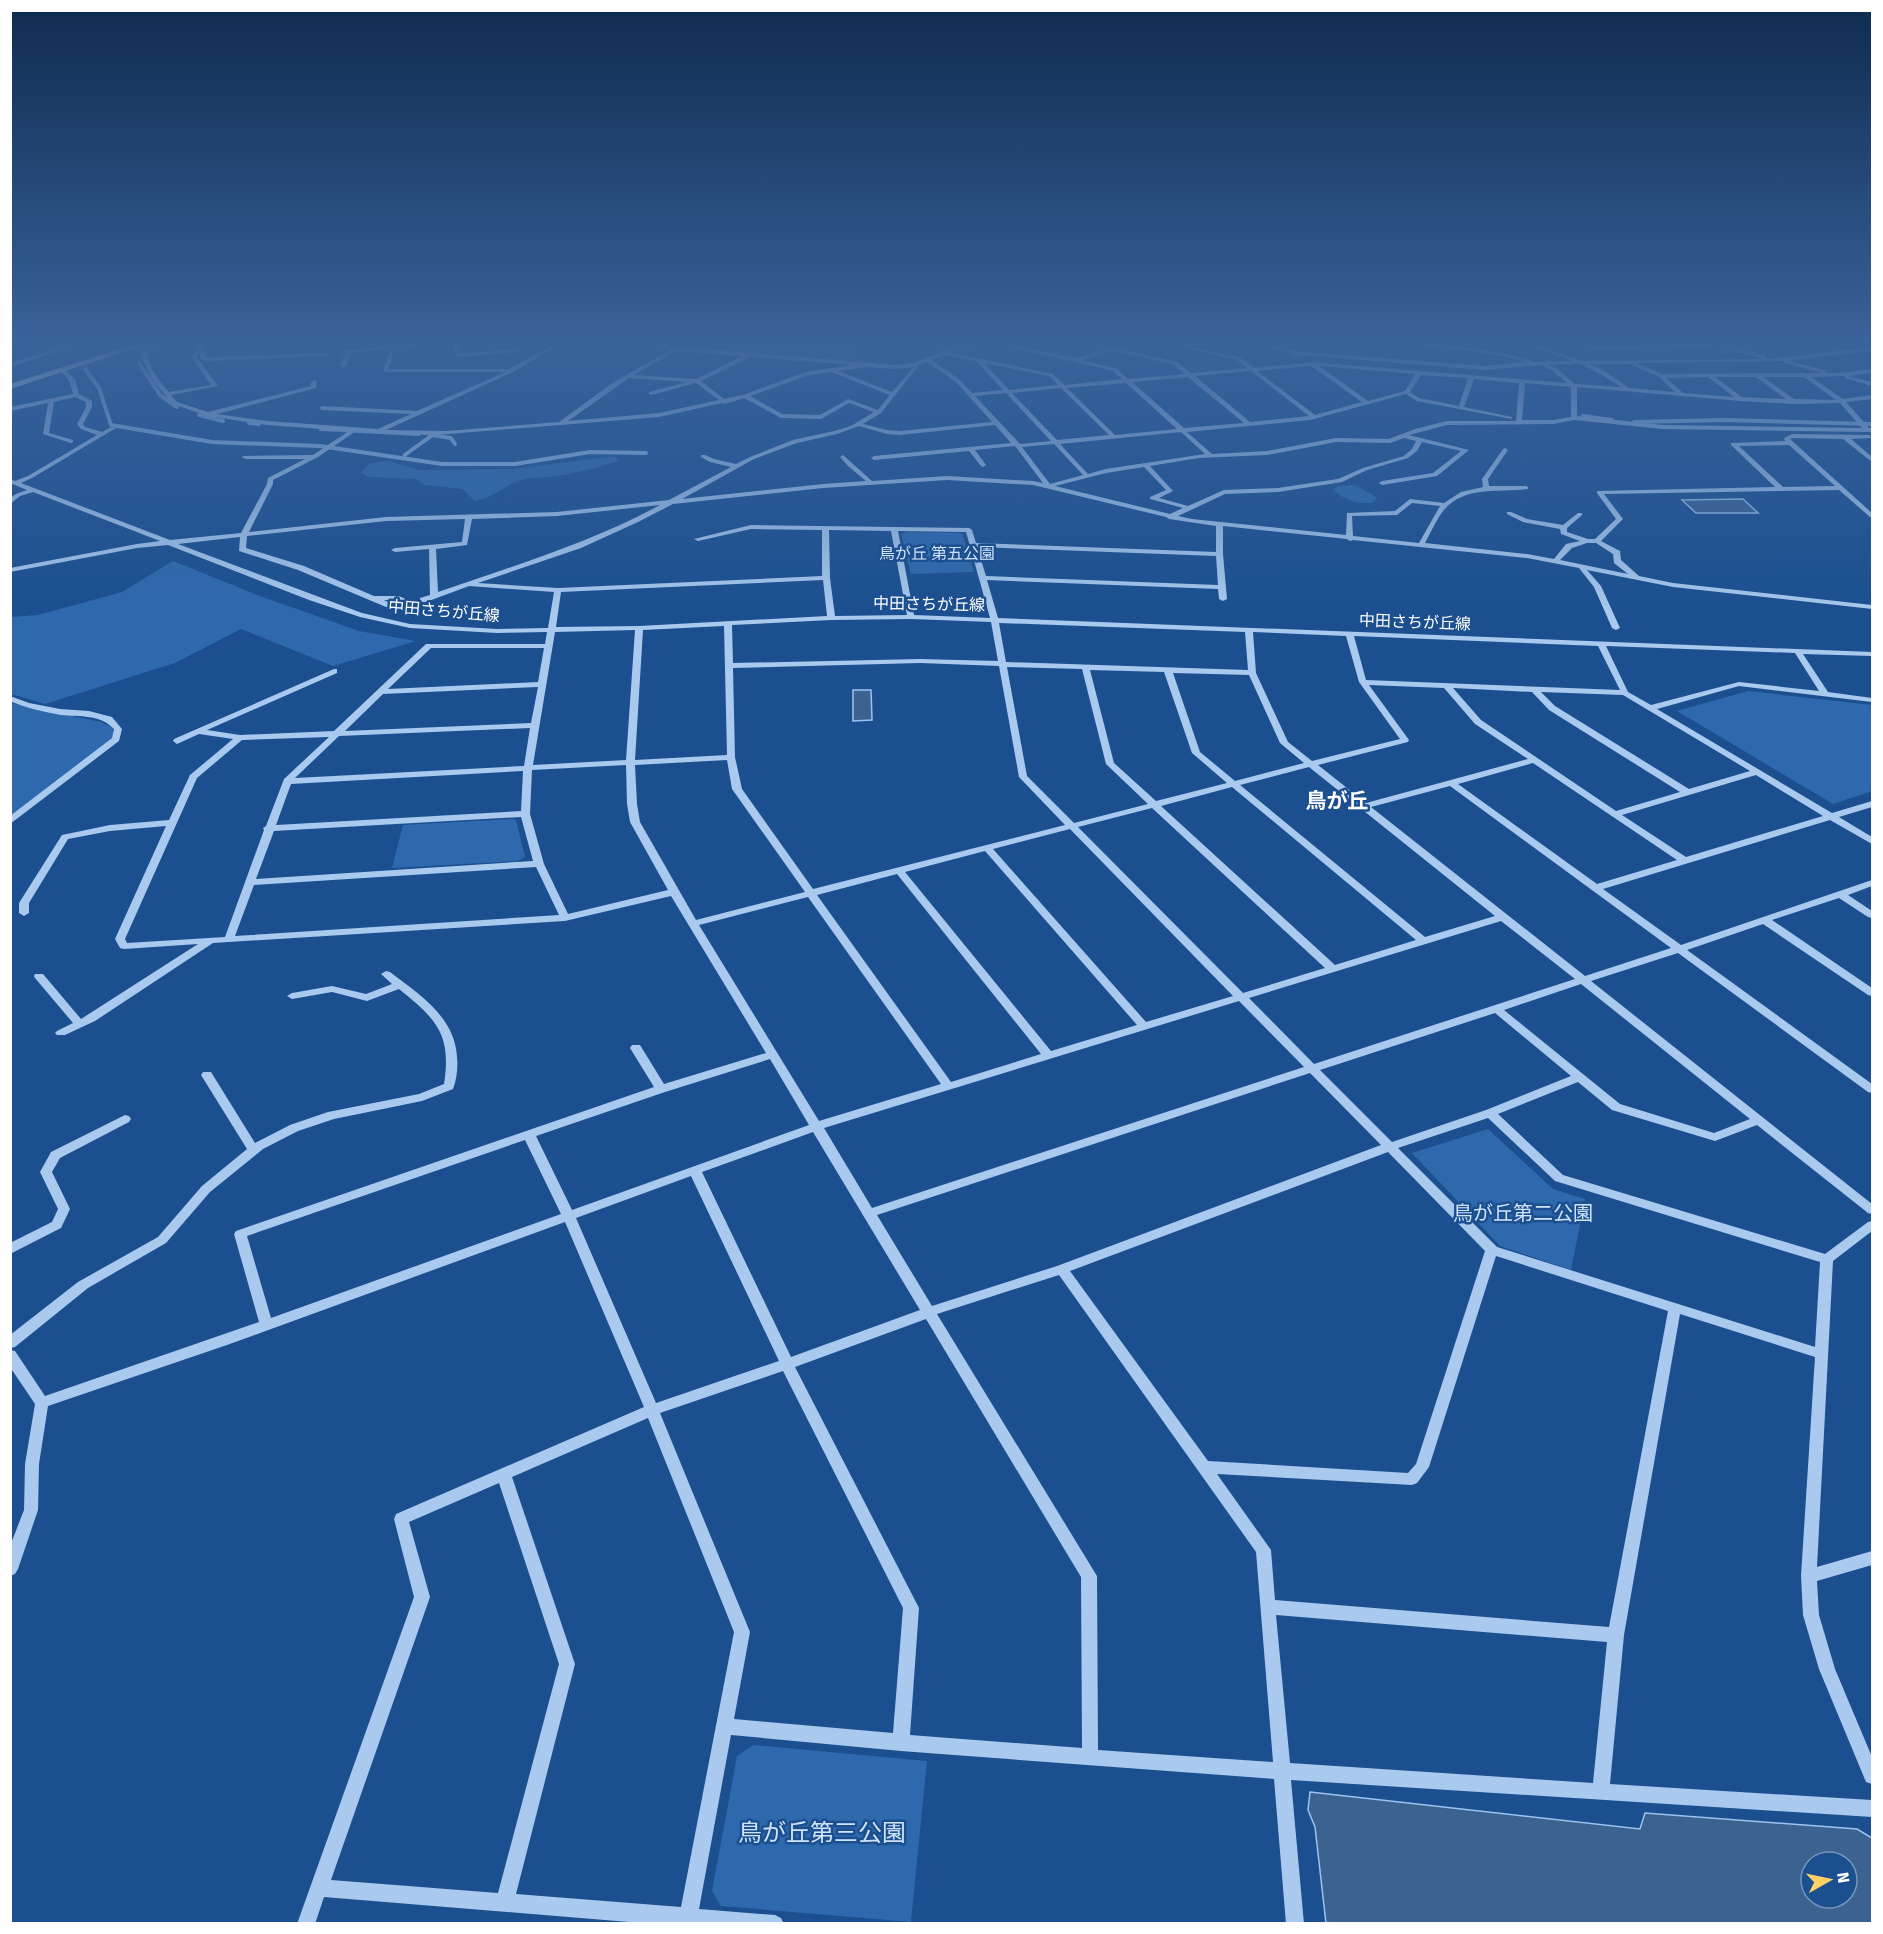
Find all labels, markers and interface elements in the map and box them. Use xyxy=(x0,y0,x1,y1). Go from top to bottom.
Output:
park label: 鳥が丘 第五公園 xyxy=(879,544,995,563)
street label: 中田さちが丘線 xyxy=(873,594,985,614)
street label: 中田さちが丘線 xyxy=(387,597,501,625)
street label: 中田さちが丘線 xyxy=(1359,611,1471,633)
district label: 鳥が丘 xyxy=(1306,788,1369,814)
park label: 鳥が丘第二公園 xyxy=(1453,1201,1593,1225)
park label: 鳥が丘第三公園 xyxy=(738,1819,906,1847)
north arrow xyxy=(1799,1850,1859,1910)
text: N xyxy=(1833,1871,1854,1884)

